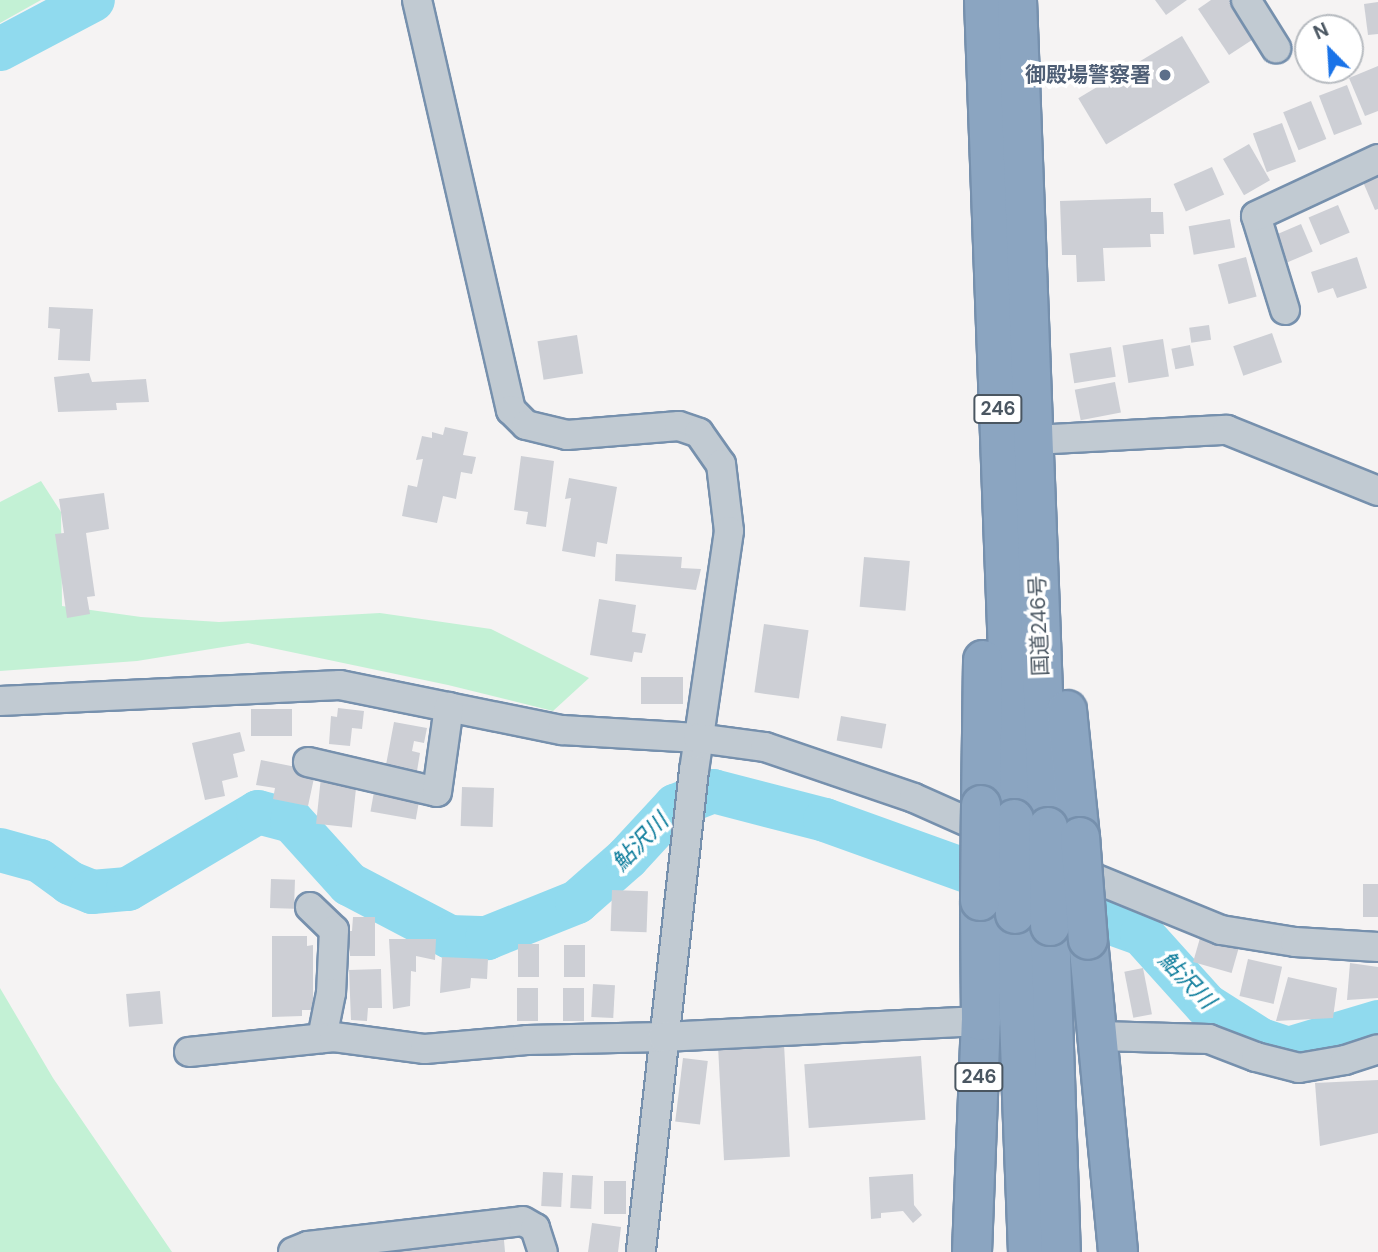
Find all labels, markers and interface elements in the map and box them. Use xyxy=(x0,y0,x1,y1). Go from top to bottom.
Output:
north arrow xyxy=(1294,14,1364,84)
text: N xyxy=(1310,17,1332,45)
place label: 御殿場警察署 xyxy=(1025,62,1151,88)
marker: 御殿場警察署 xyxy=(1157,67,1173,83)
road number: 246 xyxy=(972,394,1024,424)
street label: 国道246号 xyxy=(1025,575,1053,677)
water label: 鮎沢川 xyxy=(606,808,674,876)
water label: 鮎沢川 xyxy=(1153,946,1221,1014)
road number: 246 xyxy=(953,1062,1005,1092)

